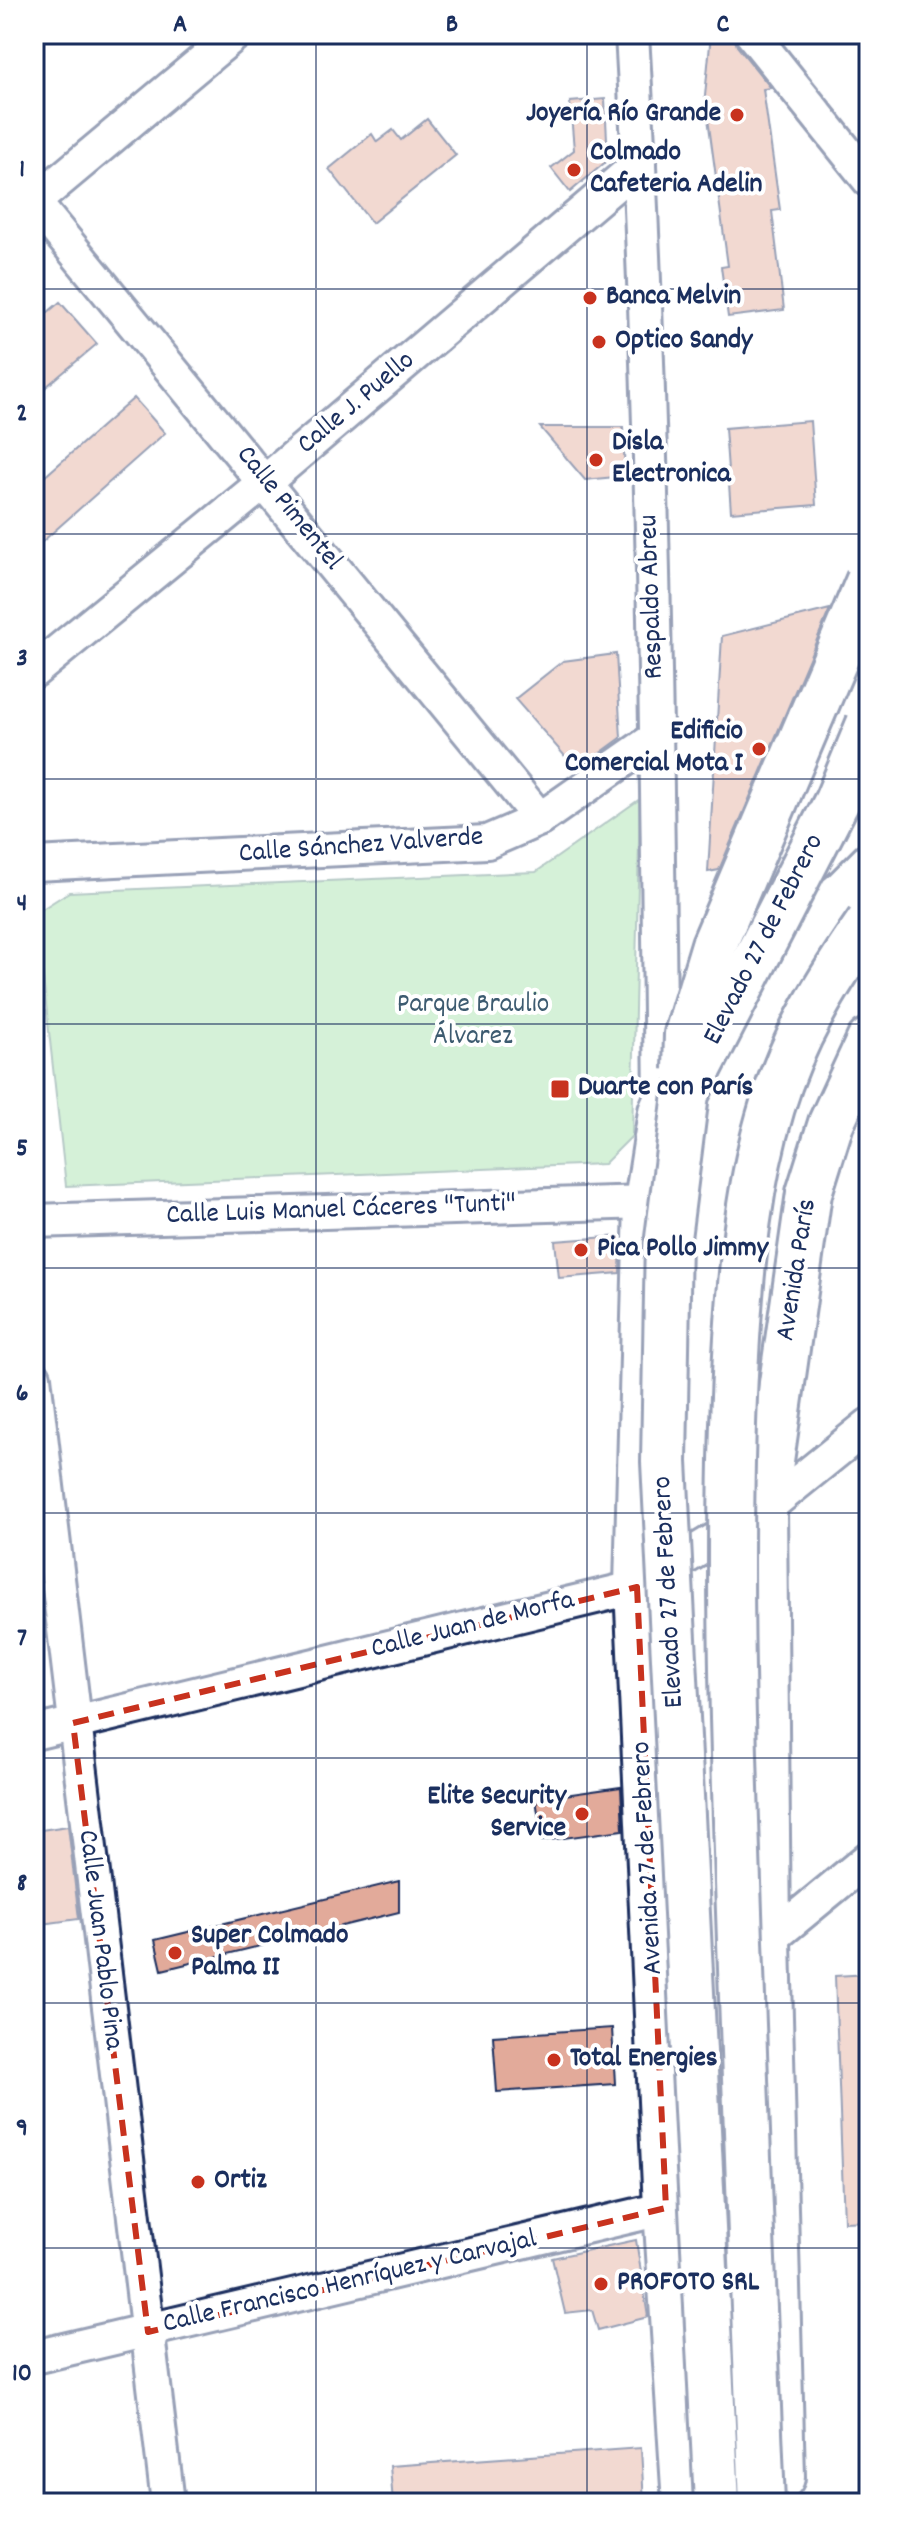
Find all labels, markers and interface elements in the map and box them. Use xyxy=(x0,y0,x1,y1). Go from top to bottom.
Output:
text: A xyxy=(173,7,187,44)
text: B xyxy=(446,7,458,44)
text: C xyxy=(717,7,730,44)
place label: Joyería Río Grande xyxy=(526,95,721,135)
marker: Joyería Río Grande xyxy=(728,106,746,124)
place label: Colmado Cafeteria Adelin xyxy=(590,134,762,206)
text: 1 xyxy=(19,152,25,189)
marker: Colmado Cafeteria Adelin xyxy=(565,161,583,179)
place label: Banca Melvin xyxy=(606,278,741,318)
marker: Banca Melvin xyxy=(581,289,599,307)
place label: Optico Sandy xyxy=(615,322,754,362)
marker: Optico Sandy xyxy=(590,333,608,351)
street label: Calle J. Puello xyxy=(289,343,425,465)
text: 2 xyxy=(16,396,28,433)
place label: Disla Electronica xyxy=(612,424,731,496)
street label: Calle Pimentel xyxy=(225,438,351,580)
marker: Disla Electronica xyxy=(587,451,605,469)
street label: Respaldo Abreu xyxy=(630,514,676,680)
text: 3 xyxy=(16,641,28,678)
place label: Edificio Comercial Mota I xyxy=(565,713,743,785)
marker: Edificio Comercial Mota I xyxy=(750,740,768,758)
street label: Calle Sánchez Valverde xyxy=(237,819,485,875)
street label: Elevado 27 de Febrero xyxy=(694,827,836,1053)
text: 4 xyxy=(17,886,27,923)
park label: Parque Braulio Álvarez xyxy=(397,986,549,1058)
place label: Duarte con París xyxy=(578,1069,754,1109)
marker: Duarte con París xyxy=(549,1078,571,1100)
text: 5 xyxy=(16,1131,28,1168)
street label: Calle Luis Manuel Cáceres "Tunti" xyxy=(166,1185,516,1237)
street label: Avenida París xyxy=(767,1196,829,1344)
place label: Pica Pollo Jimmy xyxy=(597,1230,770,1270)
marker: Pica Pollo Jimmy xyxy=(572,1241,590,1259)
text: 6 xyxy=(16,1376,28,1413)
street label: Elevado 27 de Febrero xyxy=(644,1475,696,1709)
street label: Calle Juan de Morfa xyxy=(367,1581,580,1671)
text: 7 xyxy=(17,1621,27,1658)
street label: Avenida 27 de Febrero xyxy=(623,1740,675,1976)
place label: Elite Security Service xyxy=(427,1778,568,1850)
marker: Elite Security Service xyxy=(573,1805,591,1823)
street label: Calle Juan Pablo Pina xyxy=(66,1828,132,2053)
text: 8 xyxy=(17,1866,27,1903)
place label: Super Colmado Palma II xyxy=(191,1917,348,1989)
marker: Super Colmado Palma II xyxy=(166,1944,184,1962)
place label: Total Energies xyxy=(570,2040,718,2080)
marker: Total Energies xyxy=(545,2051,563,2069)
text: 9 xyxy=(16,2111,28,2148)
place label: Ortiz xyxy=(214,2162,267,2202)
marker: Ortiz xyxy=(189,2173,207,2191)
street label: Calle Francisco Henríquez y Carvajal xyxy=(159,2220,541,2345)
place label: PROFOTO SRL xyxy=(617,2264,760,2304)
marker: PROFOTO SRL xyxy=(592,2275,610,2293)
text: 10 xyxy=(12,2356,32,2393)

